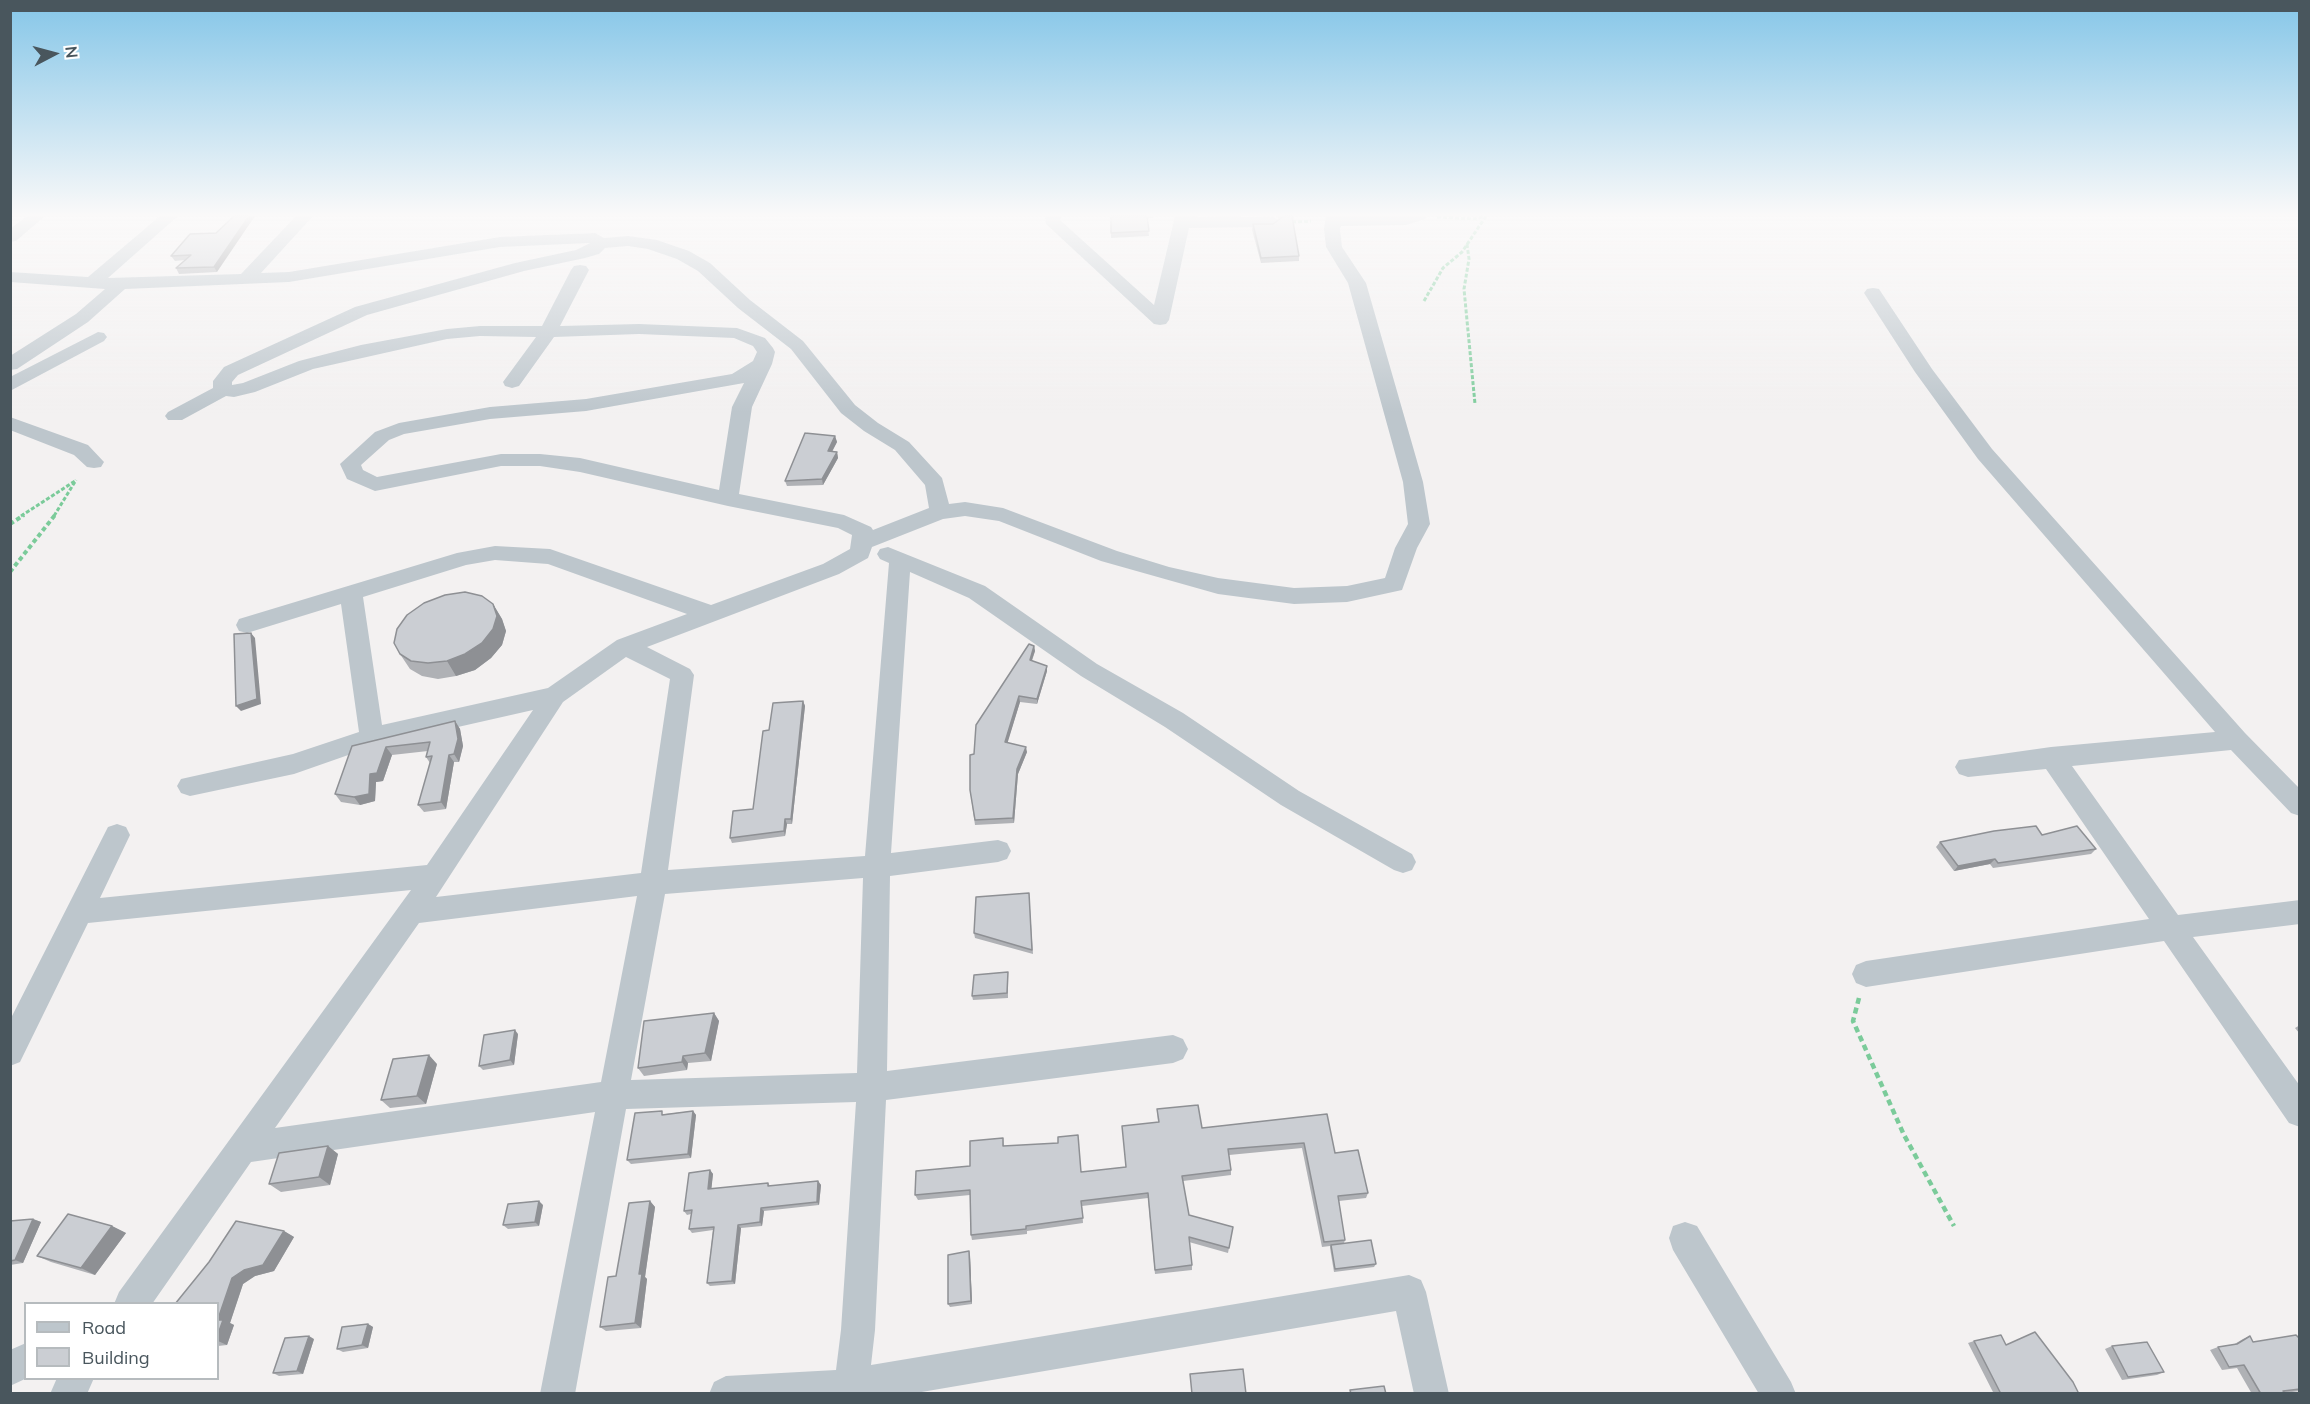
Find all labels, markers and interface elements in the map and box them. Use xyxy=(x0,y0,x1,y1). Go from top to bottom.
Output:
north arrow xyxy=(24,24,84,84)
text: N xyxy=(61,45,82,59)
legend xyxy=(24,1302,219,1380)
text: Road xyxy=(82,1316,126,1339)
text: Building xyxy=(82,1346,150,1369)

